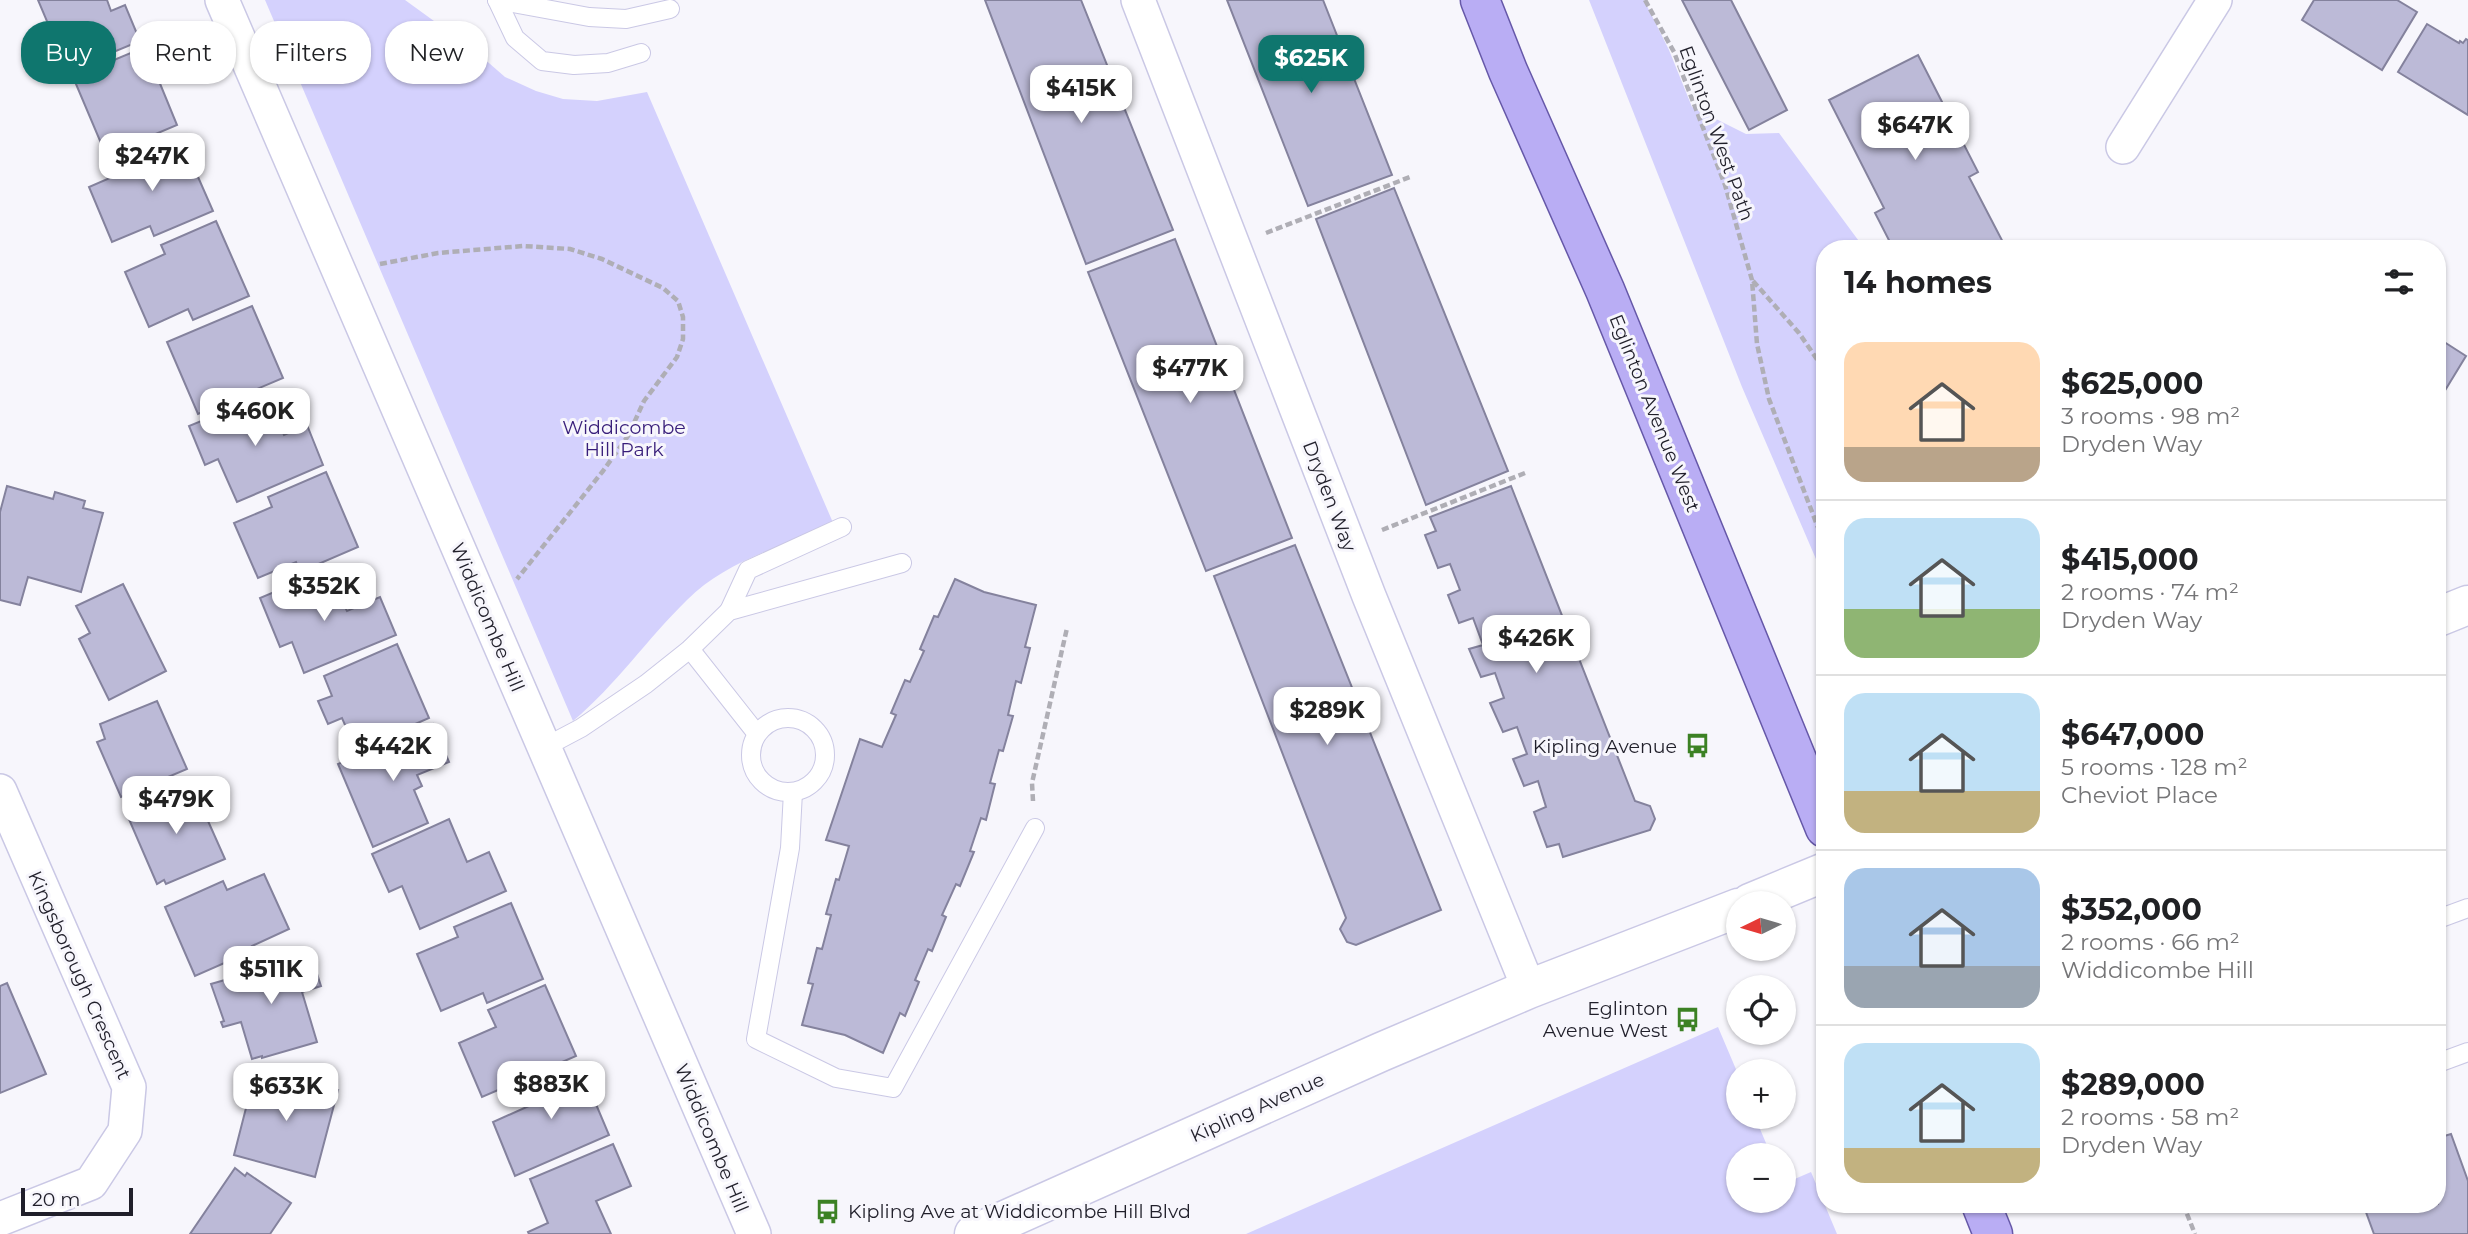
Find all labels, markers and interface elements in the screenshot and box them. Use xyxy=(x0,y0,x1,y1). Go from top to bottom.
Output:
chip: Buy xyxy=(21,21,116,84)
chip: Rent xyxy=(130,21,236,84)
chip: Filters xyxy=(250,21,371,84)
chip: New xyxy=(385,21,488,84)
pin: $625K xyxy=(1262,36,1360,95)
street label: Eglinton West Path xyxy=(1674,43,1759,224)
text: $625K xyxy=(1274,44,1348,72)
pin: $415K xyxy=(1032,66,1130,125)
text: $415K xyxy=(1046,74,1116,102)
pin: $647K xyxy=(1866,102,1964,162)
text: $647K xyxy=(1877,111,1953,139)
pin: $247K xyxy=(103,134,201,193)
text: $247K xyxy=(115,142,189,170)
icon: filters xyxy=(2380,263,2418,301)
text: 14 homes xyxy=(1844,264,1992,301)
street label: Eglinton Avenue West xyxy=(1604,311,1705,516)
pin: $477K xyxy=(1141,346,1239,405)
text: $477K xyxy=(1152,354,1228,382)
text: $625,000 xyxy=(2061,365,2203,402)
icon: home xyxy=(1900,370,1984,454)
pin: $460K xyxy=(206,388,304,448)
text: $460K xyxy=(216,397,294,425)
text: 3 rooms · 98 m² xyxy=(2061,402,2240,430)
park label: Widdicombe Hill Park xyxy=(562,416,686,461)
text: Dryden Way xyxy=(2061,430,2202,458)
street label: Dryden Way xyxy=(1298,438,1361,555)
street label: Widdicombe Hill xyxy=(446,539,529,695)
text: $415,000 xyxy=(2061,541,2199,578)
icon: home xyxy=(1900,546,1984,630)
pin: $352K xyxy=(275,564,373,623)
text: $352K xyxy=(288,572,360,600)
text: 2 rooms · 74 m² xyxy=(2061,578,2239,606)
text: Dryden Way xyxy=(2061,606,2202,634)
pin: $426K xyxy=(1487,616,1585,675)
text: $426K xyxy=(1498,624,1574,652)
pin: $289K xyxy=(1278,688,1376,747)
text: $289K xyxy=(1289,696,1365,724)
text: $647,000 xyxy=(2061,716,2204,753)
icon: home xyxy=(1900,721,1984,805)
pin: $442K xyxy=(344,724,442,783)
text: $442K xyxy=(354,732,432,760)
bus stop icon: Kipling Avenue xyxy=(1683,732,1711,760)
place label: Kipling Avenue xyxy=(1533,735,1677,758)
text: 5 rooms · 128 m² xyxy=(2061,753,2248,781)
pin: $479K xyxy=(127,776,225,836)
text: Cheviot Place xyxy=(2061,781,2218,809)
text: $479K xyxy=(138,785,214,813)
street label: Kingsborough Crescent xyxy=(23,867,136,1083)
north arrow xyxy=(1726,891,1796,961)
map controls xyxy=(1726,891,1796,1213)
text: $352,000 xyxy=(2061,891,2202,928)
icon: home xyxy=(1900,896,1984,980)
text: 2 rooms · 66 m² xyxy=(2061,928,2240,956)
pin: $511K xyxy=(222,946,320,1006)
text: $511K xyxy=(239,955,303,983)
text: Widdicombe Hill xyxy=(2061,956,2254,984)
button: locate xyxy=(1726,975,1796,1045)
place label: Eglinton Avenue West xyxy=(1543,997,1668,1042)
bus stop icon: Eglinton Avenue West xyxy=(1674,1005,1702,1033)
button: + xyxy=(1726,1059,1796,1129)
street label: Widdicombe Hill xyxy=(670,1060,753,1216)
pin: $883K xyxy=(502,1062,600,1121)
pin: $633K xyxy=(237,1064,335,1123)
text: $289,000 xyxy=(2061,1066,2205,1103)
street label: Kipling Avenue xyxy=(1187,1068,1328,1147)
text: $883K xyxy=(513,1070,589,1098)
icon: home xyxy=(1900,1071,1984,1155)
text: $633K xyxy=(249,1072,323,1100)
text: 2 rooms · 58 m² xyxy=(2061,1103,2239,1131)
text: Dryden Way xyxy=(2061,1131,2202,1159)
button: − xyxy=(1726,1143,1796,1213)
scale bar xyxy=(21,1185,133,1217)
text: 20 m xyxy=(32,1188,80,1211)
bus stop icon: Kipling Ave at Widdicombe Hill Blvd xyxy=(814,1197,842,1225)
place label: Kipling Ave at Widdicombe Hill Blvd xyxy=(848,1200,1191,1223)

